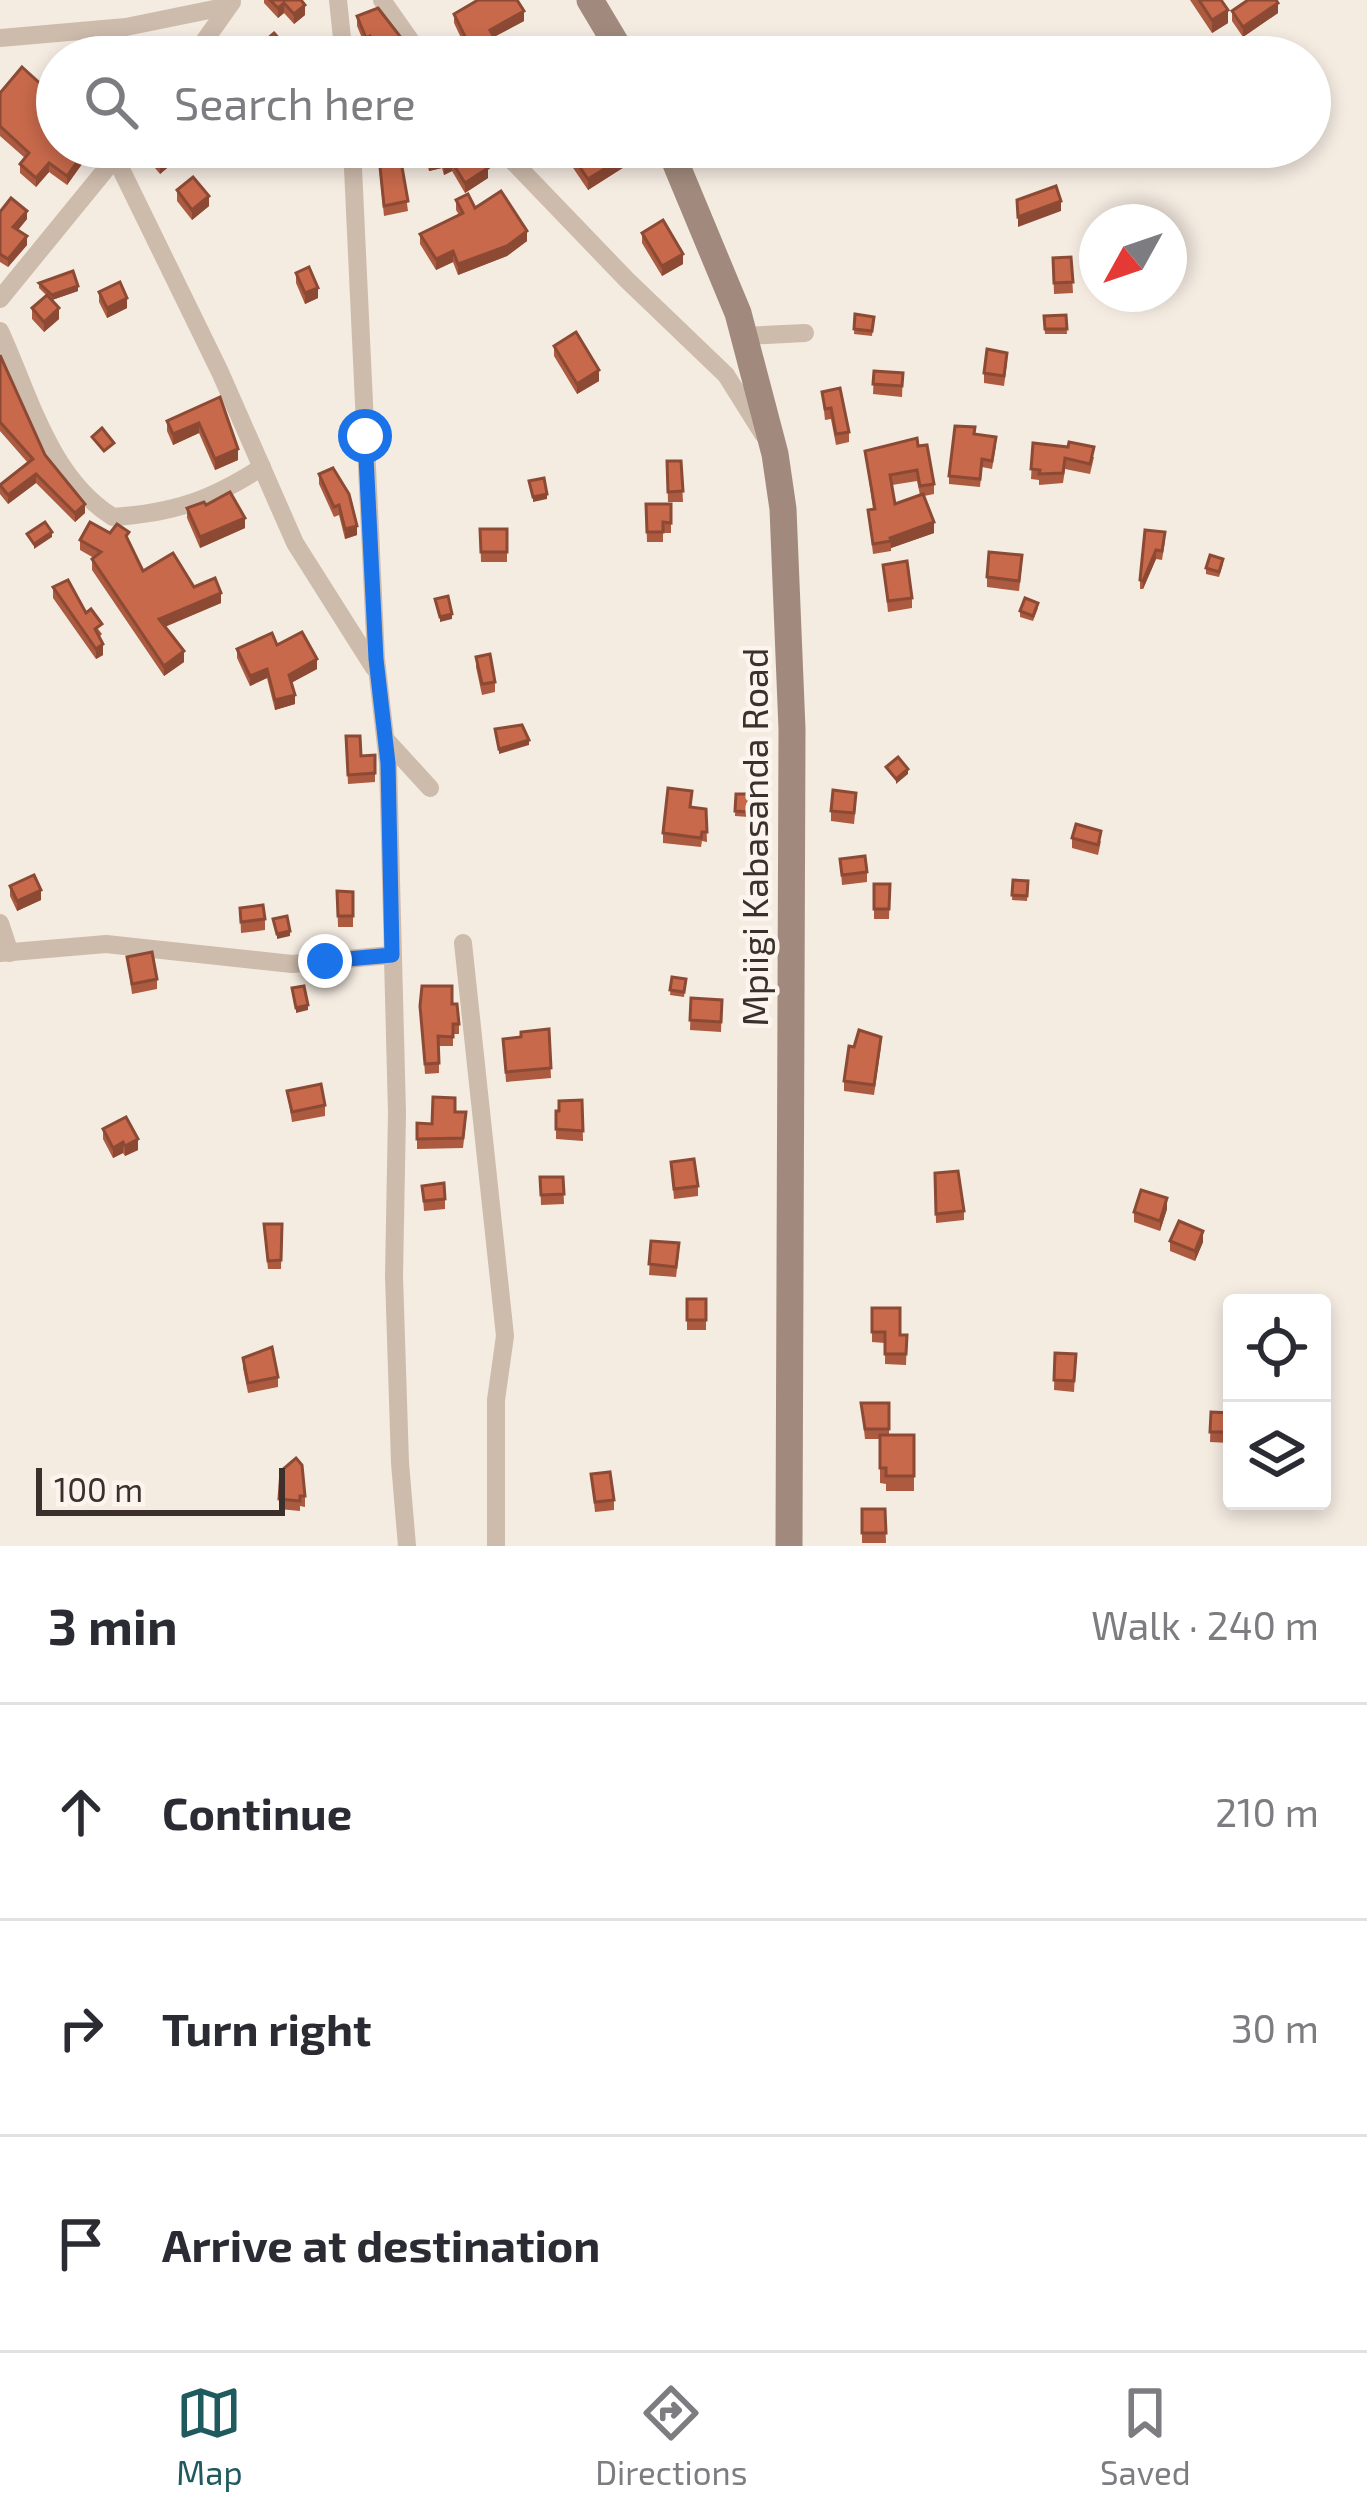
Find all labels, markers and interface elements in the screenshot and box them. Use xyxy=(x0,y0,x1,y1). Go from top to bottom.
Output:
search box xyxy=(36,36,1331,168)
icon: search xyxy=(78,69,144,135)
text: Search here xyxy=(174,75,416,129)
north arrow xyxy=(1079,204,1187,312)
route start xyxy=(338,409,392,463)
street label: Mpiigi Kabasanda Road xyxy=(732,648,775,1026)
route end xyxy=(298,934,352,988)
map controls xyxy=(1223,1294,1331,1510)
button: locate xyxy=(1223,1294,1331,1402)
button: layers xyxy=(1223,1402,1331,1510)
scale bar xyxy=(36,1462,285,1515)
text: 100 m xyxy=(54,1469,143,1509)
text: 3 min xyxy=(48,1594,178,1655)
text: Walk · 240 m xyxy=(1091,1601,1319,1648)
icon: ahead xyxy=(48,1779,114,1845)
text: Continue xyxy=(162,1785,352,1839)
text: 210 m xyxy=(1215,1788,1319,1835)
icon: right xyxy=(48,1995,114,2061)
text: Turn right xyxy=(162,2001,371,2055)
text: 30 m xyxy=(1231,2004,1319,2051)
icon: arrive xyxy=(48,2211,114,2277)
text: Arrive at destination xyxy=(162,2217,600,2271)
tab: Map xyxy=(176,2380,243,2492)
tab: Directions xyxy=(595,2380,747,2492)
tab: Saved xyxy=(1100,2380,1191,2492)

